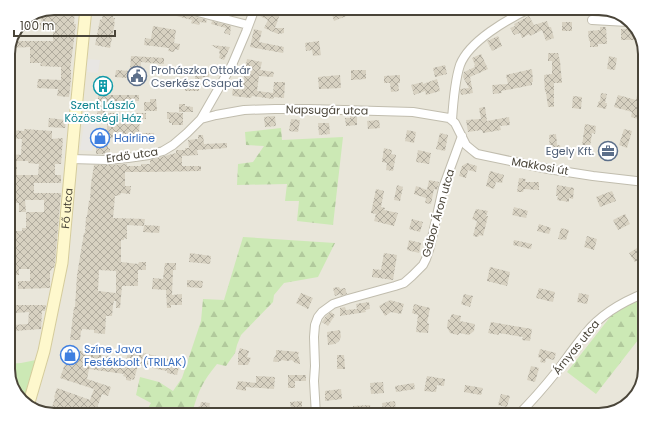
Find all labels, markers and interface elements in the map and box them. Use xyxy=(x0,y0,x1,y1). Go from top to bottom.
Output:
scale bar xyxy=(14,12,115,38)
text: 100 m xyxy=(20,17,54,34)
place label: Prohászka Ottokár Cserkész Csapat xyxy=(151,62,251,91)
public building icon: Prohászka Ottokár Cserkész Csapat xyxy=(126,65,148,87)
building icon: Szent László Közösségi Ház xyxy=(92,75,114,97)
place label: Szent László Közösségi Ház xyxy=(64,97,142,126)
street label: Napsugár utca xyxy=(286,101,368,119)
shop icon: Hairline xyxy=(89,127,111,149)
place label: Hairline xyxy=(114,130,155,146)
office icon: Egely Kft. xyxy=(597,140,619,162)
street label: Erdő utca xyxy=(105,143,159,167)
place label: Egely Kft. xyxy=(546,143,594,159)
street label: Makkosi út xyxy=(510,153,570,179)
street label: Gábor Áron utca xyxy=(418,167,458,259)
street label: Fő utca xyxy=(57,187,77,229)
street label: Árnyas utca xyxy=(549,316,603,378)
place label: Színe Java Festékbolt (TRILAK) xyxy=(84,341,187,370)
shop icon: Színe Java Festékbolt (TRILAK) xyxy=(59,344,81,366)

